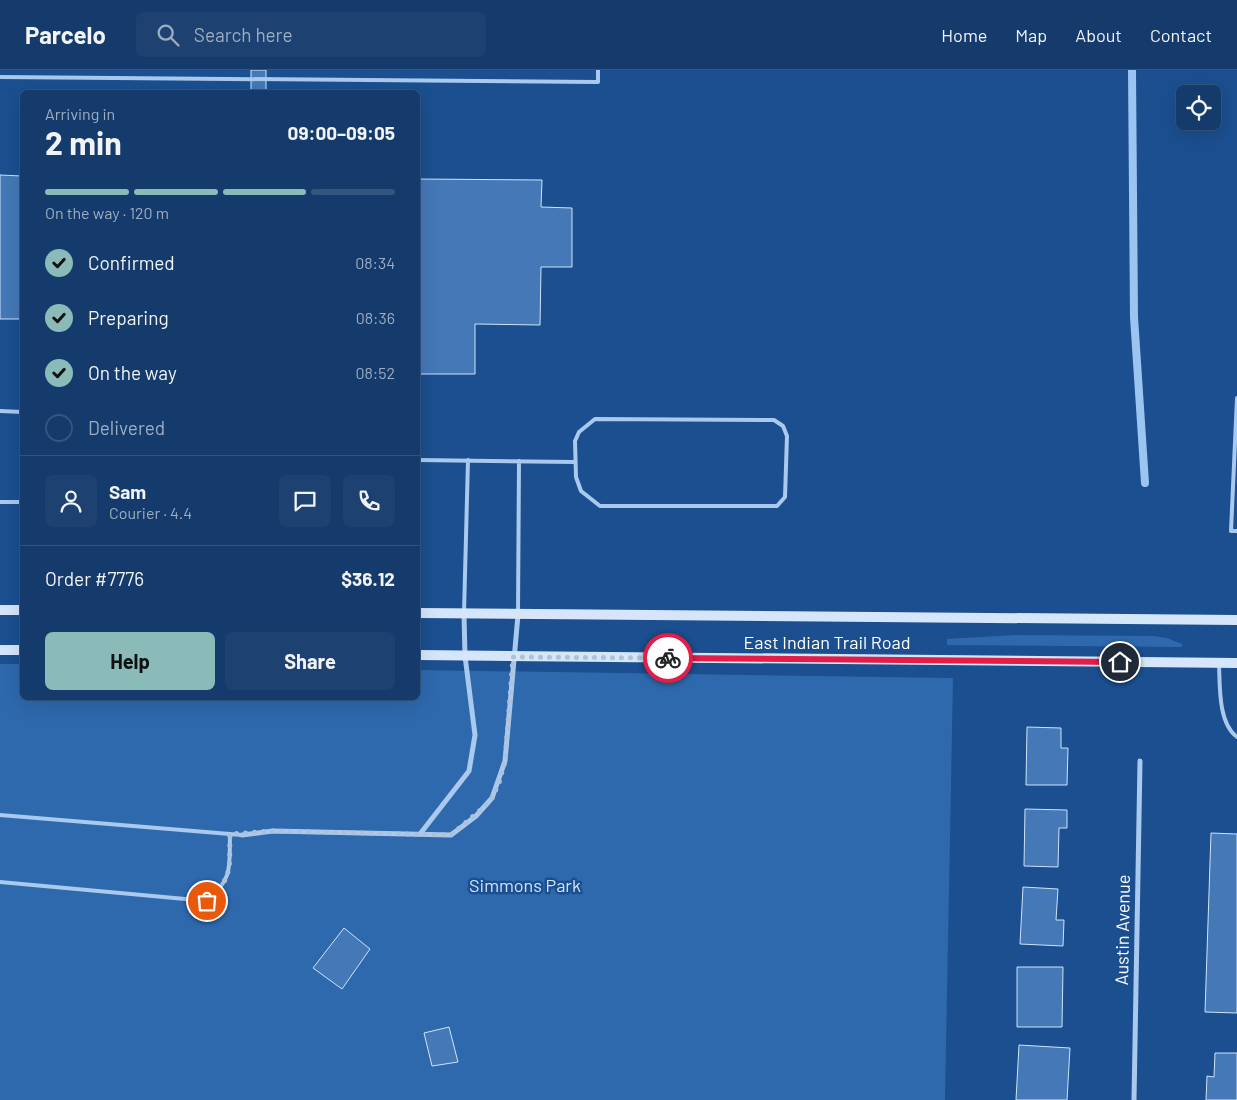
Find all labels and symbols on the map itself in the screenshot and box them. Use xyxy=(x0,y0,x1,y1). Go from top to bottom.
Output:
street label: East Indian Trail Road xyxy=(743,631,911,653)
courier xyxy=(643,633,693,683)
pin xyxy=(1099,641,1141,683)
park label: Simmons Park xyxy=(469,874,581,896)
street label: Austin Avenue xyxy=(1110,874,1134,986)
pin xyxy=(186,880,228,922)

